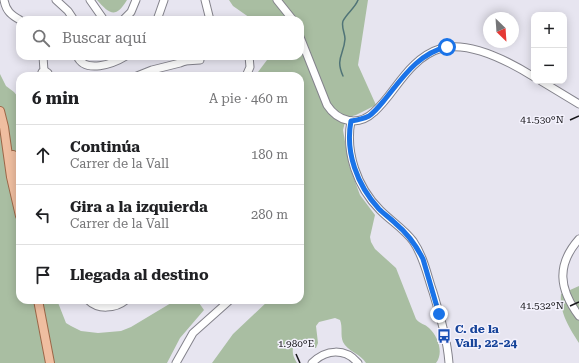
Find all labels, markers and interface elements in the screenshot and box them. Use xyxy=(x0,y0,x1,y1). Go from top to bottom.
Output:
north arrow xyxy=(483,12,519,48)
map controls xyxy=(531,12,567,84)
button: + xyxy=(531,12,567,48)
search box xyxy=(16,16,304,60)
icon: search xyxy=(30,27,52,49)
text: Buscar aquí xyxy=(62,29,146,47)
route start xyxy=(438,38,456,56)
button: − xyxy=(531,48,567,84)
text: 6 min xyxy=(32,88,79,108)
text: A pie · 460 m xyxy=(209,91,288,106)
text: 41.530°N xyxy=(520,114,564,125)
text: Continúa xyxy=(70,138,140,156)
icon: ahead xyxy=(32,144,54,166)
text: 180 m xyxy=(251,147,288,162)
text: Carrer de la Vall xyxy=(70,156,169,171)
text: Gira a la izquierda xyxy=(70,198,208,216)
icon: left xyxy=(32,204,54,226)
text: 280 m xyxy=(251,207,288,222)
text: Carrer de la Vall xyxy=(70,216,169,231)
icon: arrive xyxy=(32,264,54,286)
text: Llegada al destino xyxy=(70,266,209,284)
text: 41.532°N xyxy=(520,300,564,311)
route end xyxy=(430,305,448,323)
place label: C. de la Vall, 22-24 xyxy=(455,322,517,350)
bus stop icon: C. de la Vall, 22-24 xyxy=(436,328,452,344)
text: 1.980°E xyxy=(278,338,314,349)

